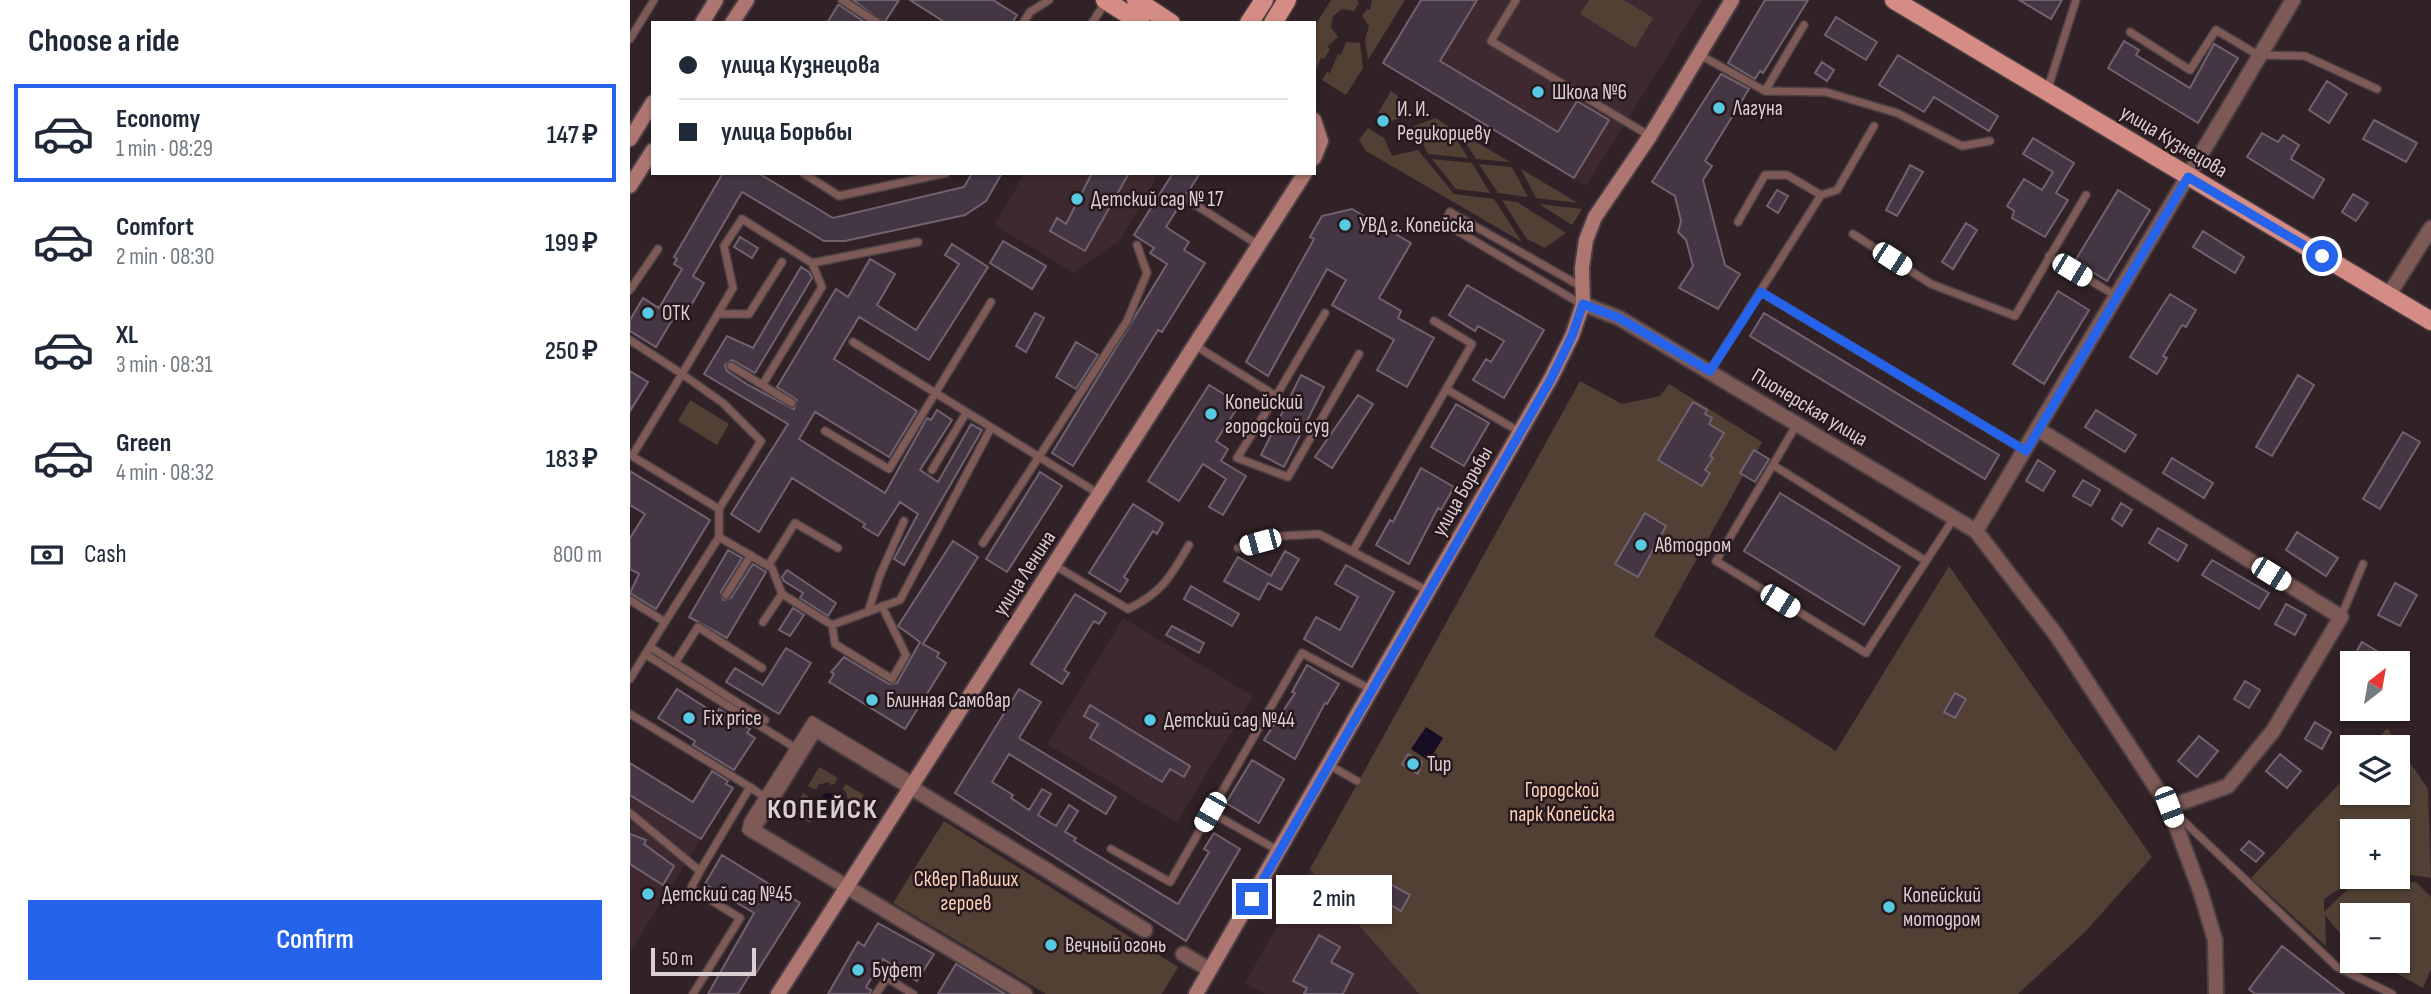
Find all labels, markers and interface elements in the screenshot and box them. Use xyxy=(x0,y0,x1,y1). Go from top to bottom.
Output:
text: Choose a ride xyxy=(28,22,180,61)
text: улица Кузнецова xyxy=(721,50,880,81)
place label: Школа №6 xyxy=(1552,80,1627,105)
marker: Школа №6 xyxy=(1530,84,1546,100)
place label: Лагуна xyxy=(1732,96,1783,121)
place label: И. И. Редикорцеву xyxy=(1397,97,1491,146)
marker: Лагуна xyxy=(1711,100,1727,116)
street label: улица Кузнецова xyxy=(2116,100,2232,183)
icon: car xyxy=(32,102,95,165)
text: Economy xyxy=(116,104,200,135)
marker: И. И. Редикорцеву xyxy=(1375,113,1391,129)
text: улица Борьбы xyxy=(721,117,852,148)
text: 147 ₽ xyxy=(547,120,598,151)
text: 1 min · 08:29 xyxy=(116,135,213,163)
place label: Детский сад № 17 xyxy=(1091,187,1224,212)
marker: Детский сад № 17 xyxy=(1069,191,1085,207)
icon: car xyxy=(32,210,95,273)
text: Comfort xyxy=(116,212,194,243)
place label: УВД г. Копейска xyxy=(1359,213,1474,238)
marker: УВД г. Копейска xyxy=(1337,217,1353,233)
text: 199 ₽ xyxy=(545,228,598,259)
car xyxy=(1869,239,1916,279)
route start xyxy=(2306,240,2338,272)
text: 2 min · 08:30 xyxy=(116,243,215,271)
car xyxy=(2049,250,2096,290)
place label: ОТК xyxy=(662,301,691,326)
marker: ОТК xyxy=(640,305,656,321)
icon: car xyxy=(32,318,95,381)
text: XL xyxy=(116,320,138,351)
text: 250 ₽ xyxy=(545,336,598,367)
text: 3 min · 08:31 xyxy=(116,351,212,379)
street label: Пионерская улица xyxy=(1747,363,1872,452)
place label: Копейский городской суд xyxy=(1225,390,1329,439)
marker: Копейский городской суд xyxy=(1203,406,1219,422)
icon: car xyxy=(32,426,95,489)
text: Green xyxy=(116,428,171,459)
street label: улица Борьбы xyxy=(1427,442,1498,541)
text: 183 ₽ xyxy=(546,444,598,475)
text: 4 min · 08:32 xyxy=(116,459,214,487)
street label: улица Ленина xyxy=(988,526,1061,620)
car xyxy=(1237,526,1284,558)
place label: Автодром xyxy=(1654,533,1731,558)
icon: cash xyxy=(28,536,66,574)
marker: Автодром xyxy=(1633,537,1649,553)
text: Cash xyxy=(84,539,127,570)
text: 800 m xyxy=(553,541,602,569)
car xyxy=(2248,554,2295,594)
car xyxy=(1757,581,1804,621)
north arrow xyxy=(2340,651,2410,721)
map controls xyxy=(2340,651,2410,973)
place label: Блинная Самовар xyxy=(886,688,1011,713)
marker: Блинная Самовар xyxy=(864,692,880,708)
place label: Fix price xyxy=(703,706,762,731)
place label: Детский сад №44 xyxy=(1164,708,1295,733)
marker: Fix price xyxy=(681,710,697,726)
marker: Детский сад №44 xyxy=(1142,712,1158,728)
button: layers xyxy=(2340,735,2410,805)
place label: Тир xyxy=(1427,752,1452,777)
marker: Тир xyxy=(1405,756,1421,772)
park label: Городской парк Копейска xyxy=(1509,778,1615,827)
car xyxy=(2152,784,2187,830)
car xyxy=(1191,789,1230,835)
district label: КОПЕЙСК xyxy=(767,793,879,826)
button: + xyxy=(2340,819,2410,889)
park label: Сквер Павших героев xyxy=(914,867,1018,916)
callout: 2 min xyxy=(1276,874,1392,923)
place label: Детский сад №45 xyxy=(662,882,793,907)
route end xyxy=(1236,883,1268,915)
place label: Копейский мотодром xyxy=(1903,883,1981,932)
text: 2 min xyxy=(1312,885,1356,913)
marker: Детский сад №45 xyxy=(640,886,656,902)
marker: Копейский мотодром xyxy=(1881,899,1897,915)
button: Confirm xyxy=(28,900,602,980)
button: − xyxy=(2340,903,2410,973)
place label: Вечный огонь xyxy=(1065,933,1166,958)
marker: Вечный огонь xyxy=(1043,937,1059,953)
scale bar xyxy=(651,945,756,977)
text: 50 m xyxy=(662,948,693,971)
place label: Буфет xyxy=(872,958,922,983)
marker: Буфет xyxy=(850,962,866,978)

